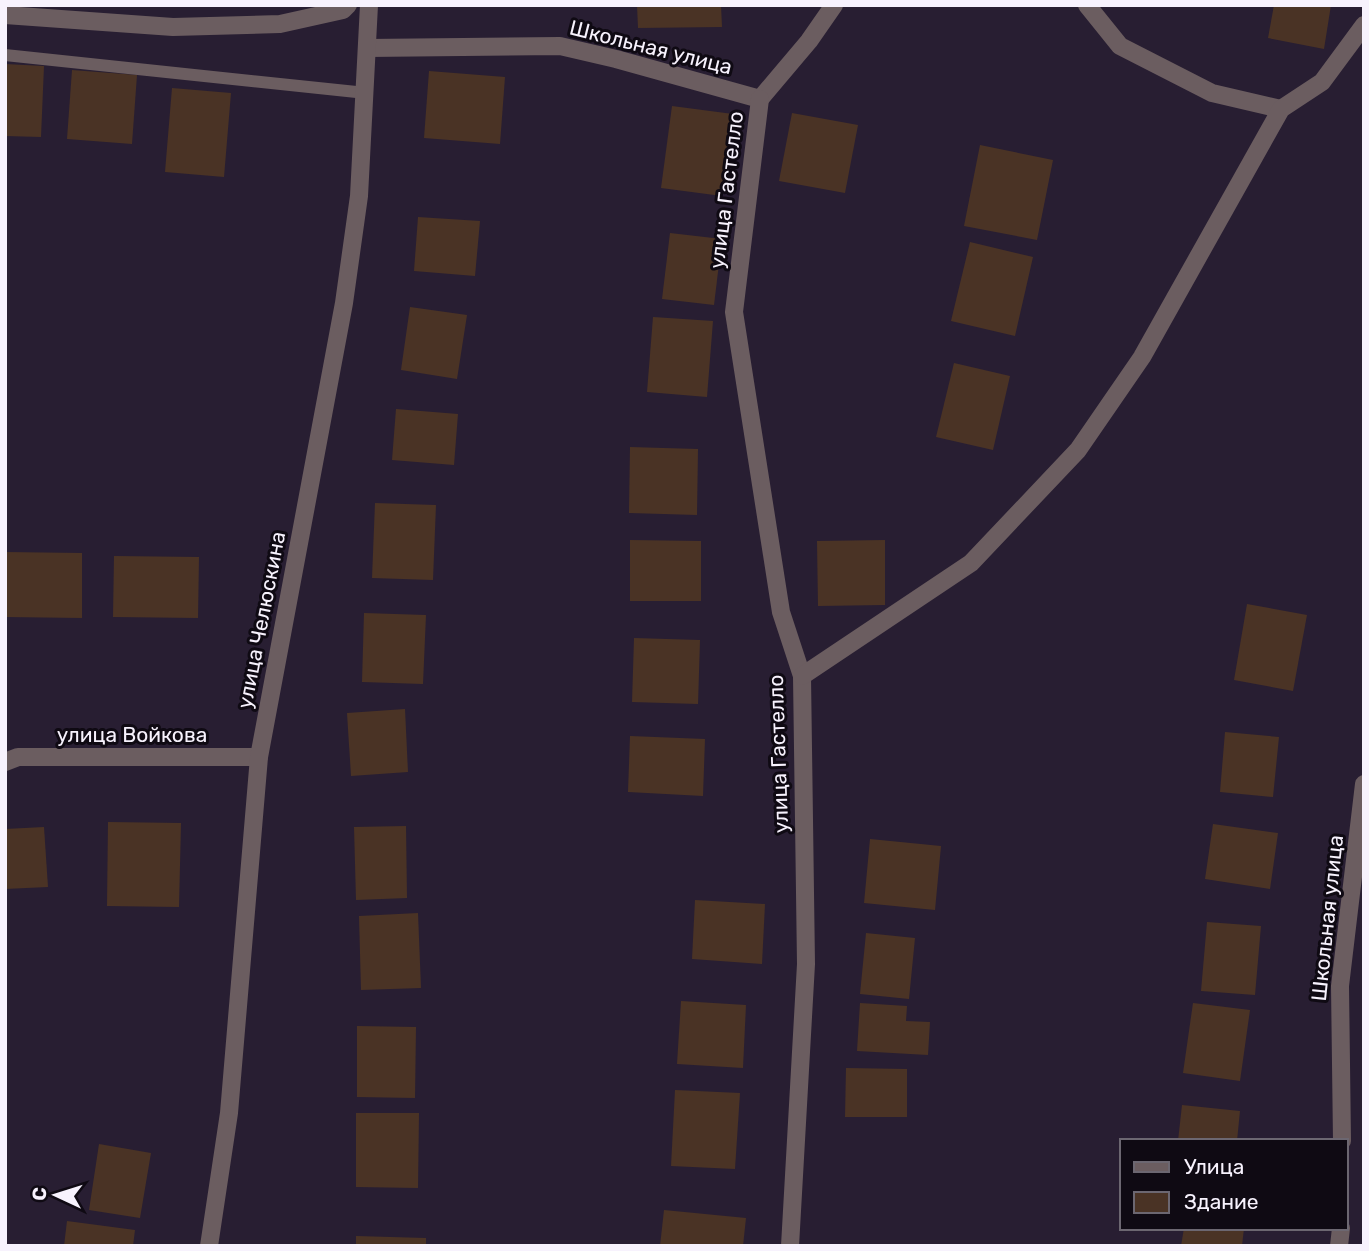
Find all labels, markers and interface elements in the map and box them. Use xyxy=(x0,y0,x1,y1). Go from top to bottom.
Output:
street label: Школьная улица xyxy=(567,15,735,79)
street label: улица Гастелло xyxy=(704,110,748,270)
street label: улица Челюскина xyxy=(232,529,290,711)
street label: улица Гастелло xyxy=(763,674,793,834)
street label: улица Войкова xyxy=(57,722,207,747)
street label: Школьная улица xyxy=(1306,834,1348,1002)
legend xyxy=(1120,1139,1348,1230)
text: Улица xyxy=(1184,1154,1244,1179)
north arrow xyxy=(21,1160,91,1230)
text: С xyxy=(28,1186,51,1201)
text: Здание xyxy=(1184,1189,1259,1214)

